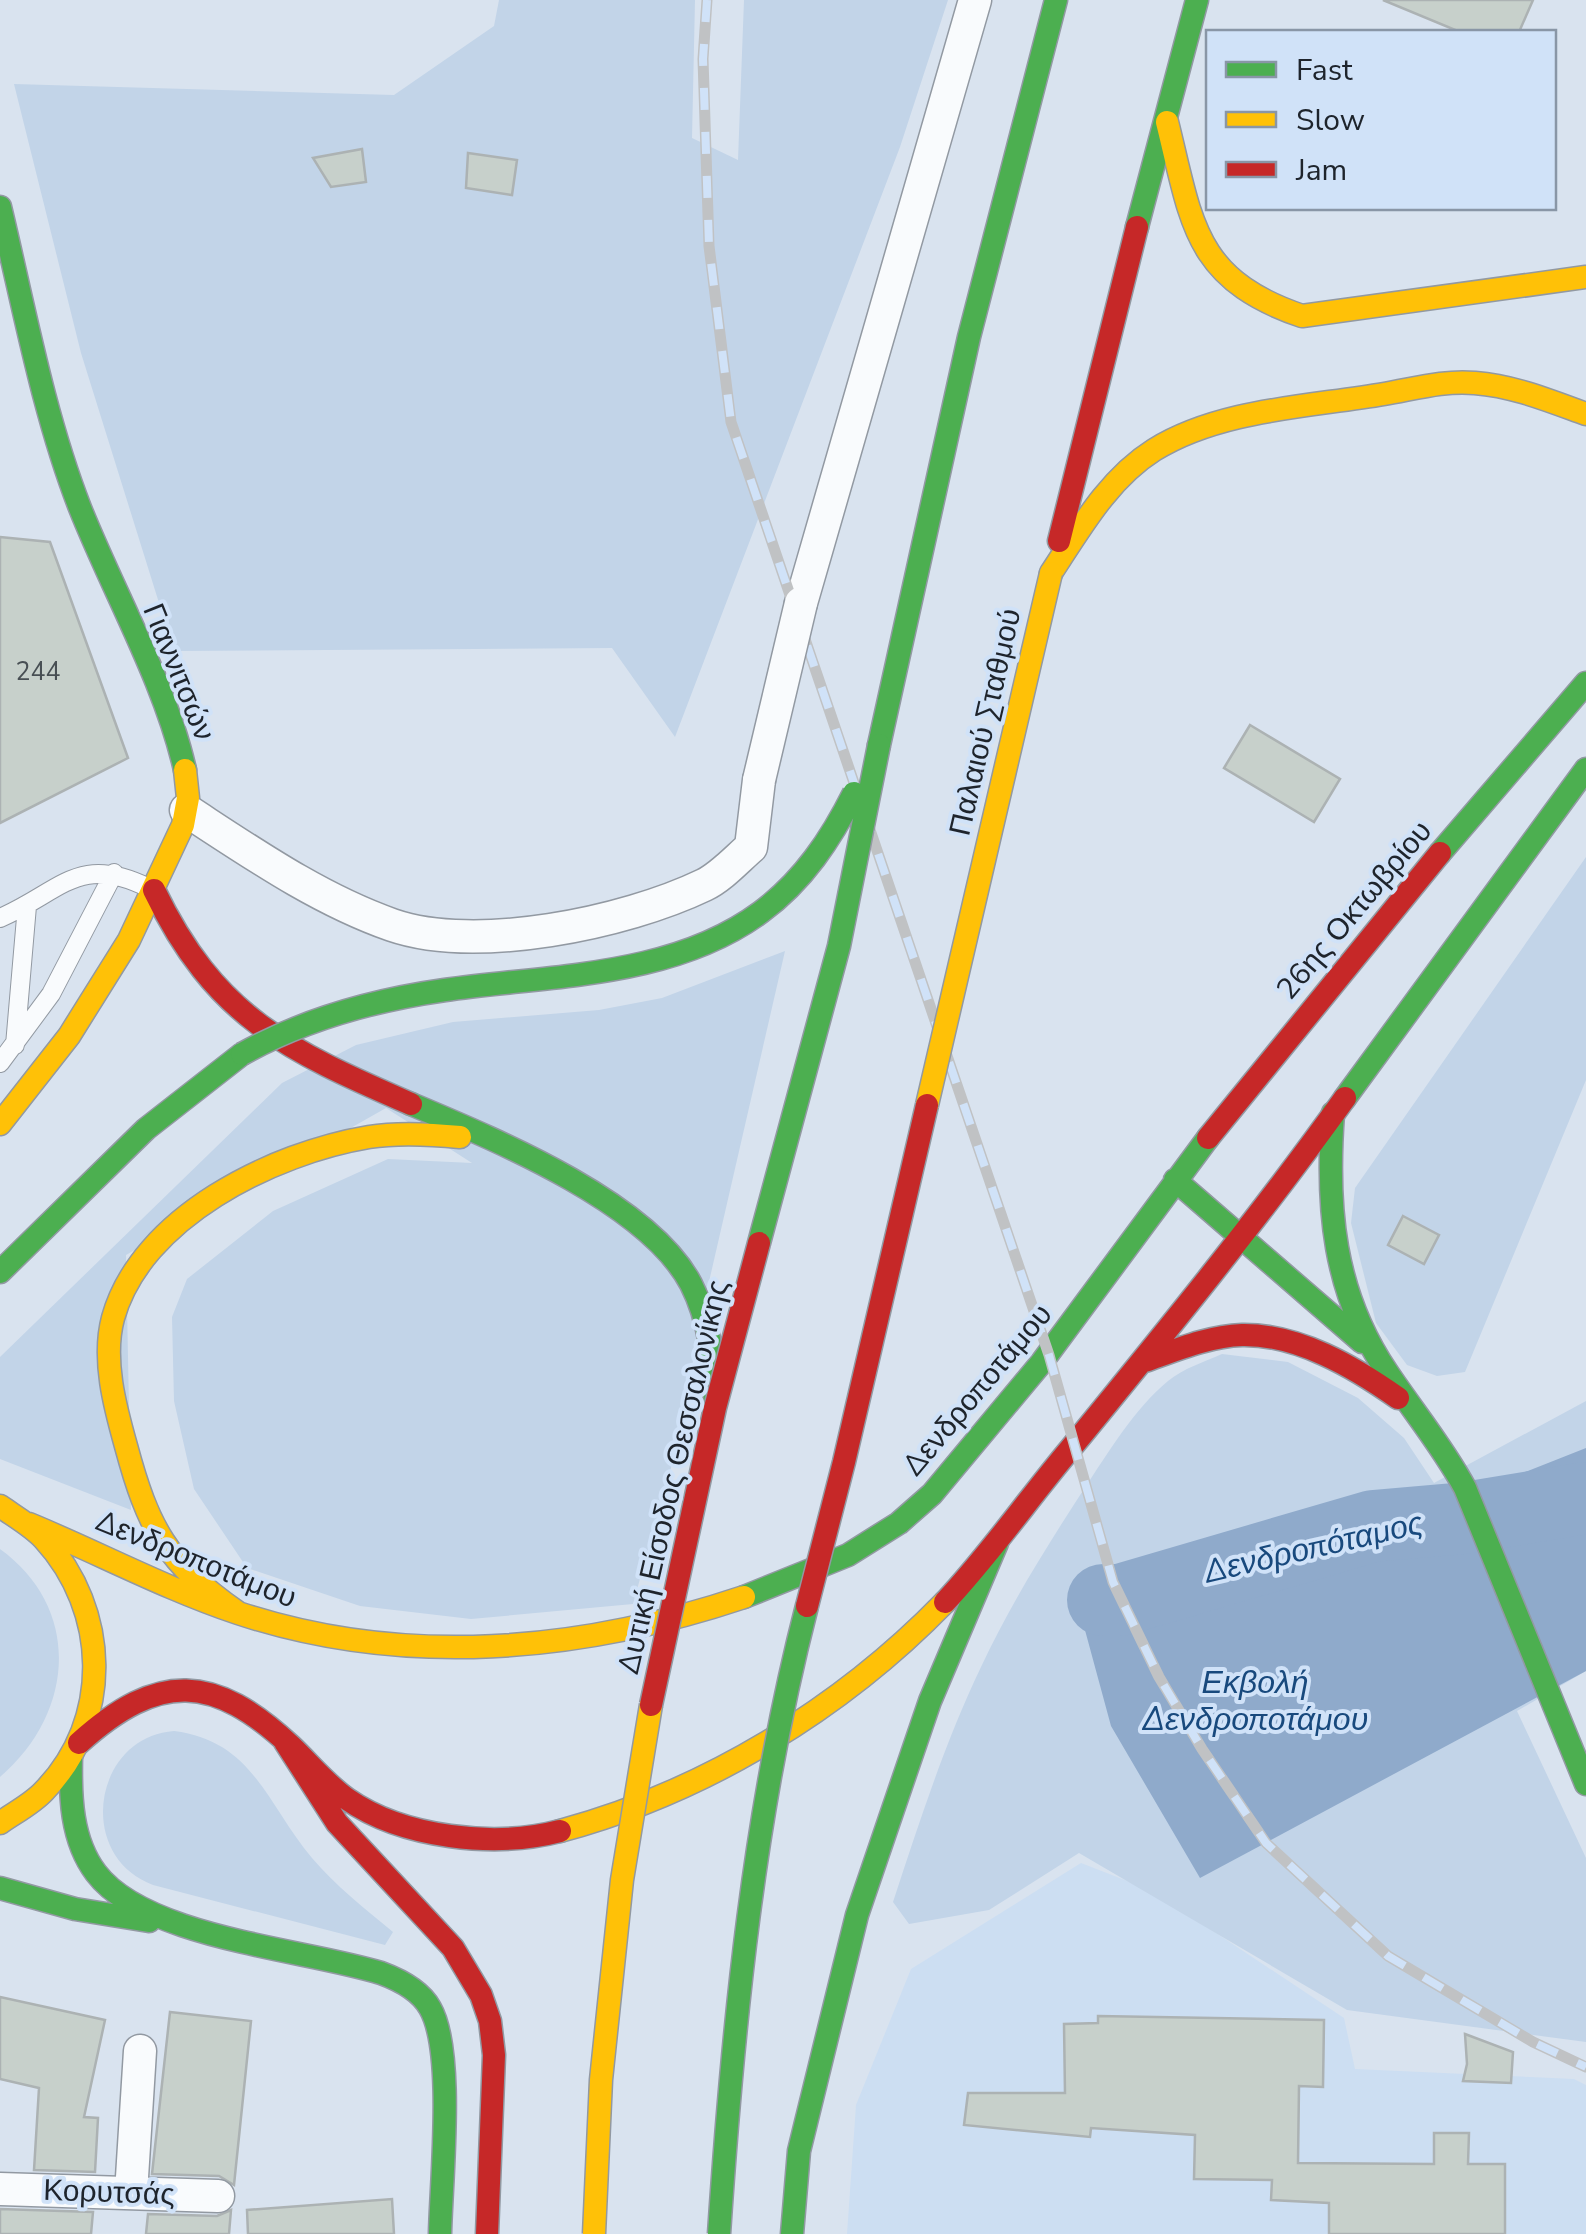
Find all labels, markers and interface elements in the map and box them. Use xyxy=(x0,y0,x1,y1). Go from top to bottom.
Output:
legend xyxy=(1206,30,1556,210)
text: Fast xyxy=(1296,50,1353,91)
text: Slow xyxy=(1296,100,1365,141)
text: Jam xyxy=(1295,150,1347,191)
street label: Γιαννιτσών xyxy=(133,598,225,747)
street label: Παλαιού Σταθμού xyxy=(939,605,1032,840)
house number: 244 xyxy=(15,655,61,689)
street label: 26ης Οκτωβρίου xyxy=(1267,812,1441,1009)
street label: Δυτική Είσοδος Θεσσαλονίκης xyxy=(608,1276,739,1678)
street label: Δενδροποτάμου xyxy=(893,1295,1062,1485)
street label: Δενδροποτάμου xyxy=(89,1501,302,1618)
water label: Δενδροπόταμος xyxy=(1199,1501,1428,1594)
water label: Εκβολή Δενδροποτάμου xyxy=(1142,1661,1368,1741)
street label: Κορυτσάς xyxy=(43,2170,175,2215)

